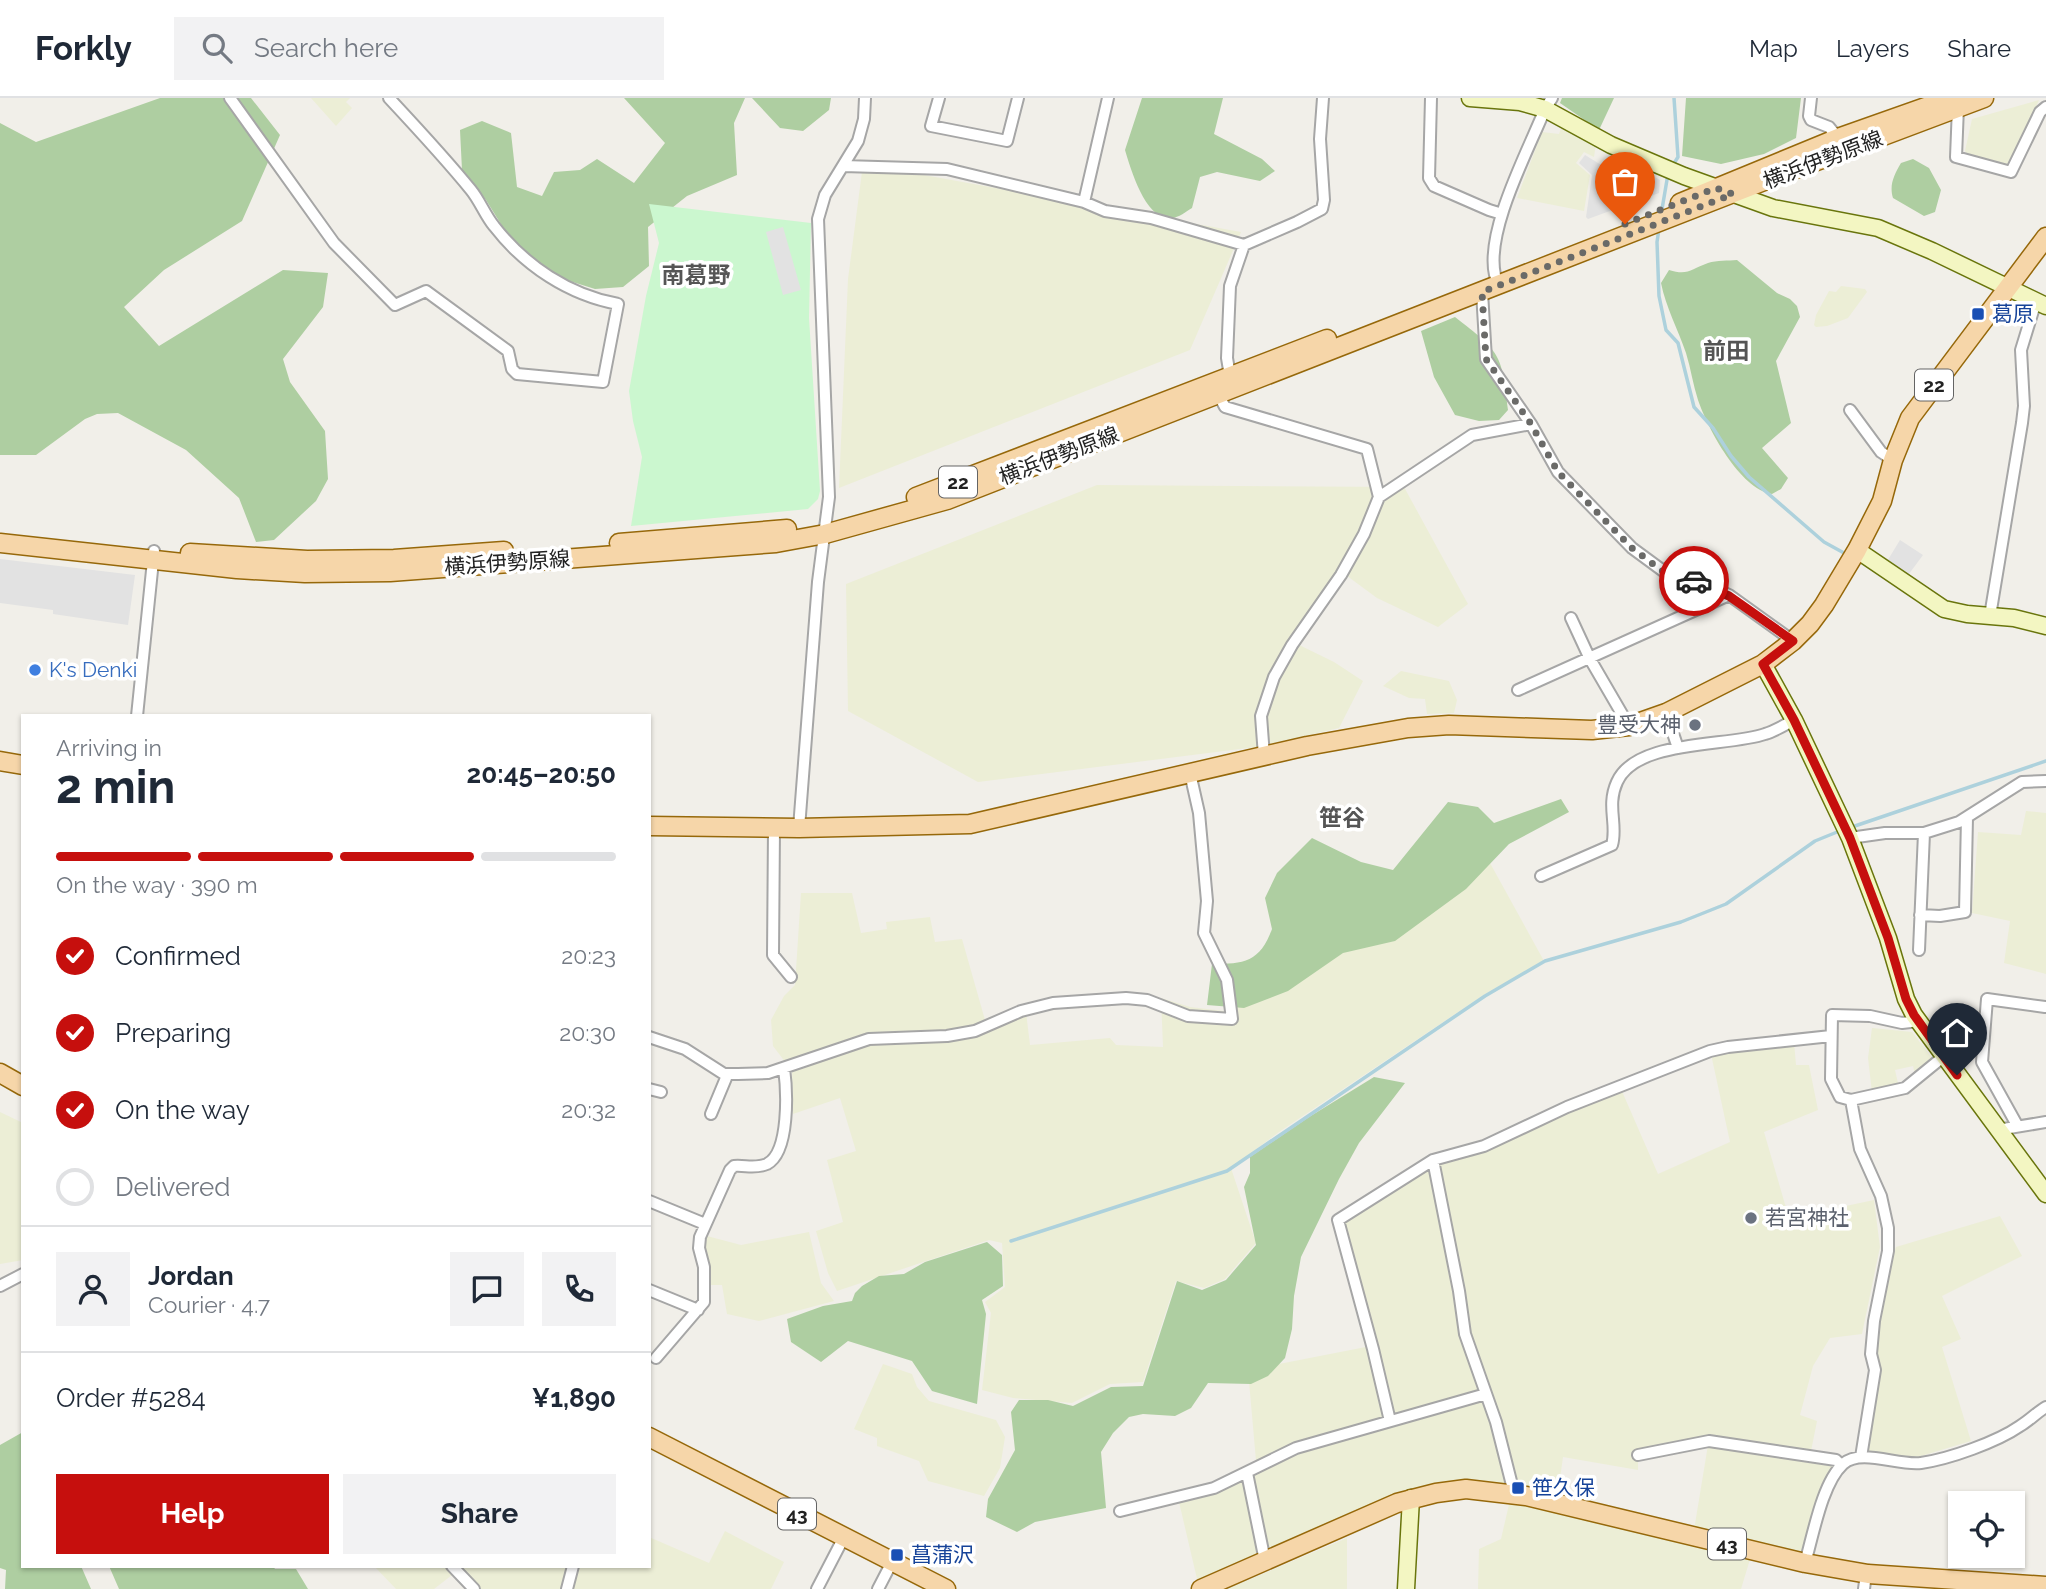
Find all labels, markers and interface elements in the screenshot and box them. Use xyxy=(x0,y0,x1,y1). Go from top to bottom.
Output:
search box xyxy=(174,17,664,80)
text: Forkly xyxy=(35,29,132,68)
icon: search xyxy=(198,29,236,67)
text: Search here xyxy=(254,33,398,63)
text: Map xyxy=(1749,34,1798,63)
text: Layers xyxy=(1836,34,1909,63)
text: Share xyxy=(1947,34,2011,63)
street label: 横浜伊勢原線 xyxy=(1760,125,1886,194)
pin xyxy=(1595,152,1655,224)
icon: bag xyxy=(1606,163,1644,201)
district label: 南葛野 xyxy=(662,261,731,288)
place label: 葛原 xyxy=(1992,301,2034,326)
marker: 葛原 xyxy=(1970,306,1986,322)
district label: 前田 xyxy=(1703,337,1749,364)
road number: 22 xyxy=(1915,370,1953,400)
street label: 横浜伊勢原線 xyxy=(996,421,1122,490)
road number: 22 xyxy=(939,466,977,498)
street label: 横浜伊勢原線 xyxy=(443,546,571,579)
courier xyxy=(1659,546,1729,616)
icon: car xyxy=(1675,562,1713,600)
place label: K's Denki xyxy=(49,657,137,682)
marker: K's Denki xyxy=(27,662,43,678)
place label: 豊受大神 xyxy=(1597,712,1681,737)
marker: 豊受大神 xyxy=(1687,717,1703,733)
text: Arriving in xyxy=(56,734,162,761)
text: 20:45–20:50 xyxy=(467,759,616,789)
text: 2 min xyxy=(56,760,175,814)
district label: 笹谷 xyxy=(1319,804,1365,831)
text: On the way · 390 m xyxy=(56,871,258,898)
icon: check xyxy=(56,937,94,975)
text: Confirmed xyxy=(115,941,241,971)
text: 20:23 xyxy=(561,942,616,969)
pin xyxy=(1927,1003,1987,1075)
icon: check xyxy=(56,1014,94,1052)
icon: home xyxy=(1938,1014,1976,1052)
text: Preparing xyxy=(115,1018,231,1048)
text: 20:30 xyxy=(559,1019,616,1046)
icon: check xyxy=(56,1091,94,1129)
text: On the way xyxy=(115,1095,250,1125)
text: 20:32 xyxy=(561,1096,616,1123)
text: Delivered xyxy=(115,1172,230,1202)
place label: 若宮神社 xyxy=(1765,1205,1849,1230)
marker: 若宮神社 xyxy=(1743,1210,1759,1226)
button: person xyxy=(56,1252,130,1326)
button: chat xyxy=(450,1252,524,1326)
button: phone xyxy=(542,1252,616,1326)
text: Jordan xyxy=(148,1261,234,1291)
text: Courier · 4.7 xyxy=(148,1291,270,1318)
text: Order #5284 xyxy=(56,1383,206,1413)
text: ¥1,890 xyxy=(532,1383,616,1413)
button: Help xyxy=(56,1474,329,1554)
button: Share xyxy=(343,1474,616,1554)
place label: 笹久保 xyxy=(1532,1475,1595,1500)
marker: 笹久保 xyxy=(1510,1480,1526,1496)
map controls xyxy=(1948,1491,2025,1568)
button: locate xyxy=(1948,1491,2025,1568)
road number: 43 xyxy=(778,1498,816,1530)
road number: 43 xyxy=(1708,1528,1746,1560)
place label: 菖蒲沢 xyxy=(911,1542,974,1567)
marker: 菖蒲沢 xyxy=(889,1547,905,1563)

